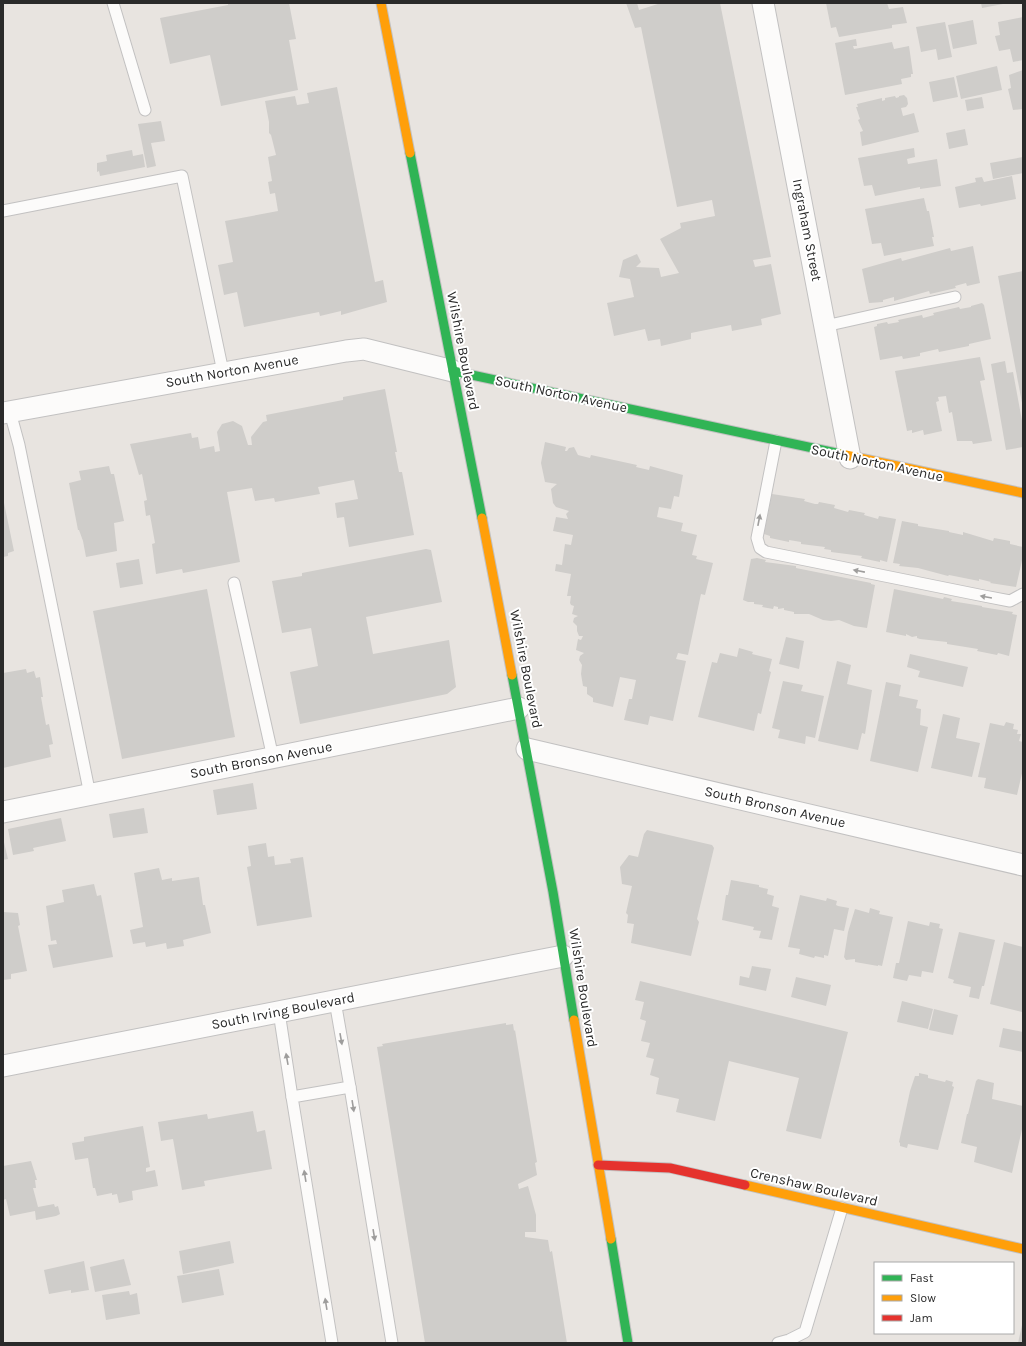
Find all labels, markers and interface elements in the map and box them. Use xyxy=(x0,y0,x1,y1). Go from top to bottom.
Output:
street label: Ingraham Street xyxy=(789,177,825,283)
street label: Wilshire Boulevard xyxy=(443,290,483,412)
street label: South Norton Avenue xyxy=(164,351,300,391)
street label: South Norton Avenue xyxy=(493,372,629,416)
street label: South Norton Avenue xyxy=(809,441,945,485)
one-way arrow xyxy=(757,514,763,527)
one-way arrow xyxy=(852,568,865,574)
one-way arrow xyxy=(980,593,992,599)
street label: Wilshire Boulevard xyxy=(506,608,546,730)
street label: South Bronson Avenue xyxy=(189,738,333,782)
street label: South Bronson Avenue xyxy=(703,782,847,832)
street label: Wilshire Boulevard xyxy=(565,927,601,1049)
street label: South Irving Boulevard xyxy=(210,989,356,1033)
one-way arrow xyxy=(339,1033,345,1046)
one-way arrow xyxy=(284,1053,290,1065)
one-way arrow xyxy=(350,1100,356,1112)
street label: Crenshaw Boulevard xyxy=(749,1164,879,1210)
one-way arrow xyxy=(302,1170,308,1182)
one-way arrow xyxy=(371,1229,377,1241)
legend xyxy=(874,1262,1014,1334)
text: Fast xyxy=(910,1271,934,1285)
text: Slow xyxy=(910,1291,936,1305)
one-way arrow xyxy=(323,1298,329,1311)
text: Jam xyxy=(910,1311,933,1325)

